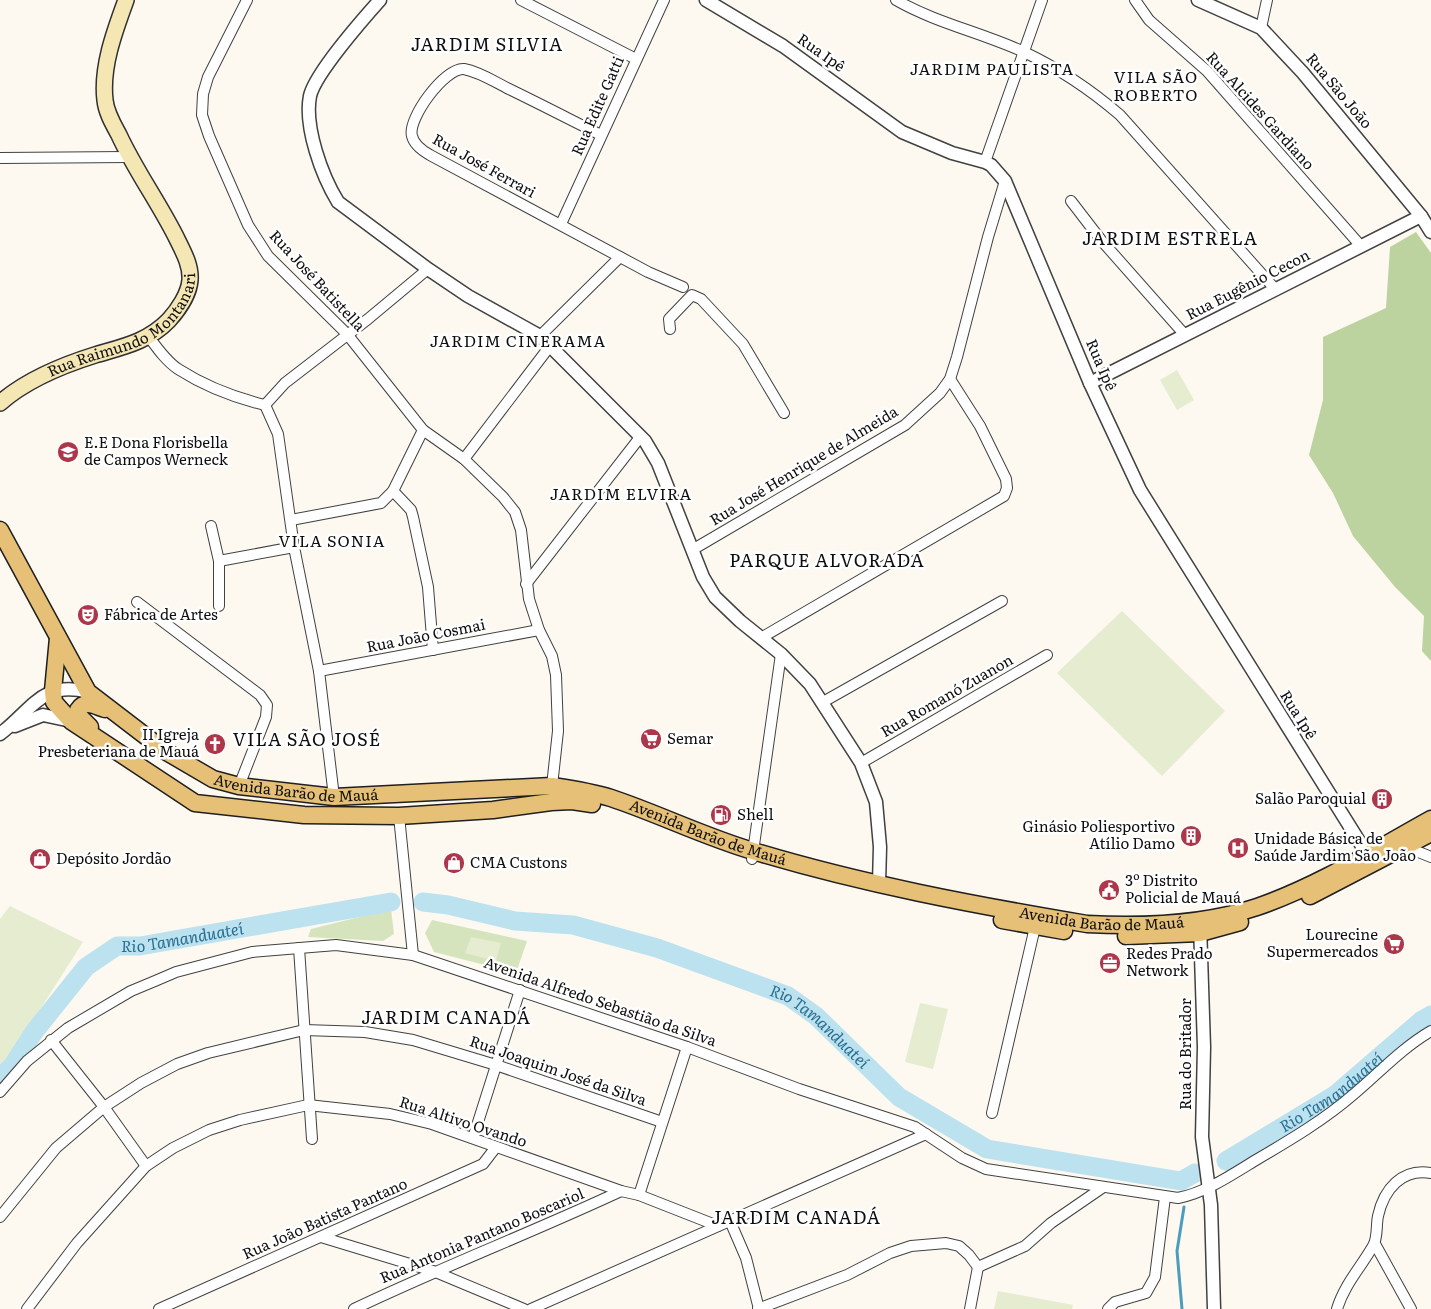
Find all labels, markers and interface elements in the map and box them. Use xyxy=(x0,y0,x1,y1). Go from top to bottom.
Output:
street label: Rua Ipê xyxy=(793,27,851,77)
district label: JARDIM SILVIA xyxy=(411,30,563,57)
street label: Rua Alcides Gardiano xyxy=(1202,46,1321,174)
street label: Rua São João xyxy=(1302,47,1379,133)
street label: Rua Edite Gatti xyxy=(564,52,629,159)
district label: JARDIM PAULISTA xyxy=(910,56,1074,80)
district label: VILA SÃO ROBERTO xyxy=(1113,64,1199,106)
street label: Rua José Ferrari xyxy=(429,127,541,203)
street label: Rua José Batistella xyxy=(265,224,372,337)
district label: JARDIM ESTRELA xyxy=(1082,224,1258,251)
street label: Rua Eugênio Cecon xyxy=(1181,242,1313,325)
street label: Rua Raimundo Montanari xyxy=(43,273,200,382)
district label: JARDIM CINERAMA xyxy=(430,328,606,352)
street label: Rua Ipê xyxy=(1081,335,1124,394)
street label: Rua José Henrique de Almeida xyxy=(705,399,903,530)
place label: E.E Dona Florisbella de Campos Werneck xyxy=(84,430,229,470)
school or university icon: E.E Dona Florisbella de Campos Werneck xyxy=(56,440,80,464)
district label: JARDIM ELVIRA xyxy=(550,481,692,505)
district label: VILA SONIA xyxy=(279,528,385,552)
district label: PARQUE ALVORADA xyxy=(729,546,925,573)
place label: Fábrica de Artes xyxy=(104,602,218,625)
theatre icon: Fábrica de Artes xyxy=(76,603,100,627)
street label: Rua João Cosmai xyxy=(364,612,487,657)
street label: Rua Romanó Zuanon xyxy=(876,647,1017,742)
street label: Rua Ipê xyxy=(1275,685,1323,743)
place label: II Igreja Presbeteriana de Mauá xyxy=(38,722,200,762)
district label: VILA SÃO JOSÉ xyxy=(233,725,381,752)
place label: Semar xyxy=(667,726,713,749)
supermarket icon: Semar xyxy=(639,727,663,751)
church icon: II Igreja Presbeteriana de Mauá xyxy=(203,732,227,756)
street label: Avenida Barão de Mauá xyxy=(212,767,380,807)
place label: Salão Paroquial xyxy=(1255,786,1366,809)
building icon: Salão Paroquial xyxy=(1370,787,1394,811)
street label: Avenida Barão de Mauá xyxy=(626,792,790,870)
place label: Shell xyxy=(737,802,773,825)
fuel station icon: Shell xyxy=(709,803,733,827)
place label: Ginásio Poliesportivo Atílio Damo xyxy=(1022,814,1175,854)
building icon: Ginásio Poliesportivo Atílio Damo xyxy=(1179,824,1203,848)
place label: Unidade Básica de Saúde Jardim São João xyxy=(1254,826,1416,866)
hospital icon: Unidade Básica de Saúde Jardim São João xyxy=(1226,836,1250,860)
place label: Depósito Jordão xyxy=(56,846,172,869)
shop icon: Depósito Jordão xyxy=(28,847,52,871)
place label: CMA Custons xyxy=(470,850,567,873)
shop icon: CMA Custons xyxy=(442,851,466,875)
place label: 3º Distrito Policial de Mauá xyxy=(1125,868,1242,908)
public building icon: 3º Distrito Policial de Mauá xyxy=(1097,878,1121,902)
street label: Avenida Barão de Mauá xyxy=(1018,899,1186,935)
water label: Rio Tamanduateí xyxy=(121,915,245,957)
place label: Lourecine Supermercados xyxy=(1267,922,1378,962)
supermarket icon: Lourecine Supermercados xyxy=(1382,932,1406,956)
place label: Redes Prado Network xyxy=(1126,941,1213,981)
street label: Avenida Alfredo Sebastião da Silva xyxy=(481,950,721,1052)
office icon: Redes Prado Network xyxy=(1098,951,1122,975)
water label: Rio Tamanduateí xyxy=(767,977,876,1073)
street label: Rua do Britador xyxy=(1173,998,1196,1110)
district label: JARDIM CANADÁ xyxy=(361,1003,531,1030)
street label: Rua Joaquim José da Silva xyxy=(467,1028,651,1111)
water label: Rio Tamanduateí xyxy=(1274,1046,1388,1137)
street label: Rua Altivo Ovando xyxy=(397,1089,531,1152)
street label: Rua João Batista Pantano xyxy=(238,1171,411,1264)
street label: Rua Antonia Pantano Boscariol xyxy=(376,1181,587,1288)
district label: JARDIM CANADÁ xyxy=(711,1203,881,1230)

